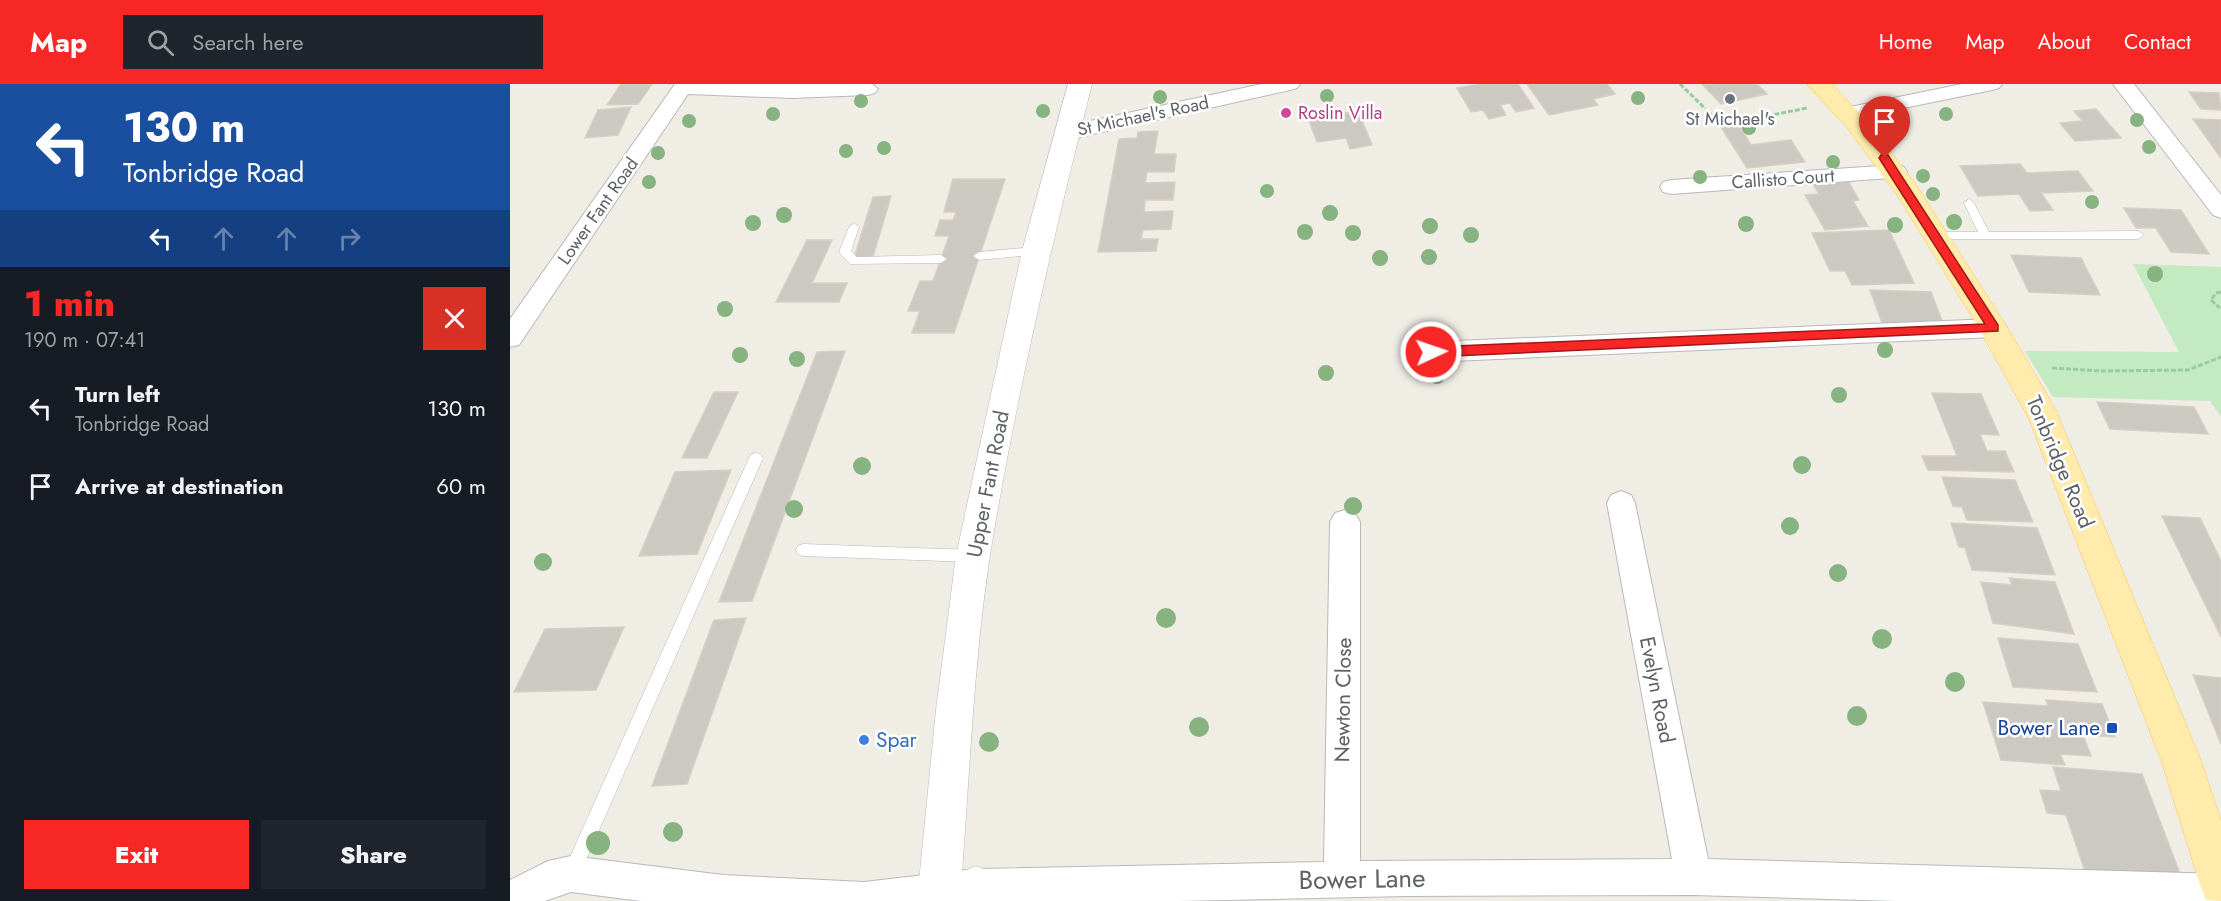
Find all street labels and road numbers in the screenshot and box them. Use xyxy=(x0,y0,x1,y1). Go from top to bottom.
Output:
street label: St Michael's Road xyxy=(1075,89,1211,143)
street label: Lower Fant Road xyxy=(551,152,645,270)
street label: Callisto Court xyxy=(1731,162,1836,196)
street label: Tonbridge Road xyxy=(2019,391,2101,533)
street label: Upper Fant Road xyxy=(959,408,1017,560)
street label: Evelyn Road xyxy=(1632,634,1682,746)
street label: Newton Close xyxy=(1327,637,1359,763)
street label: Bower Lane xyxy=(1298,859,1426,899)

